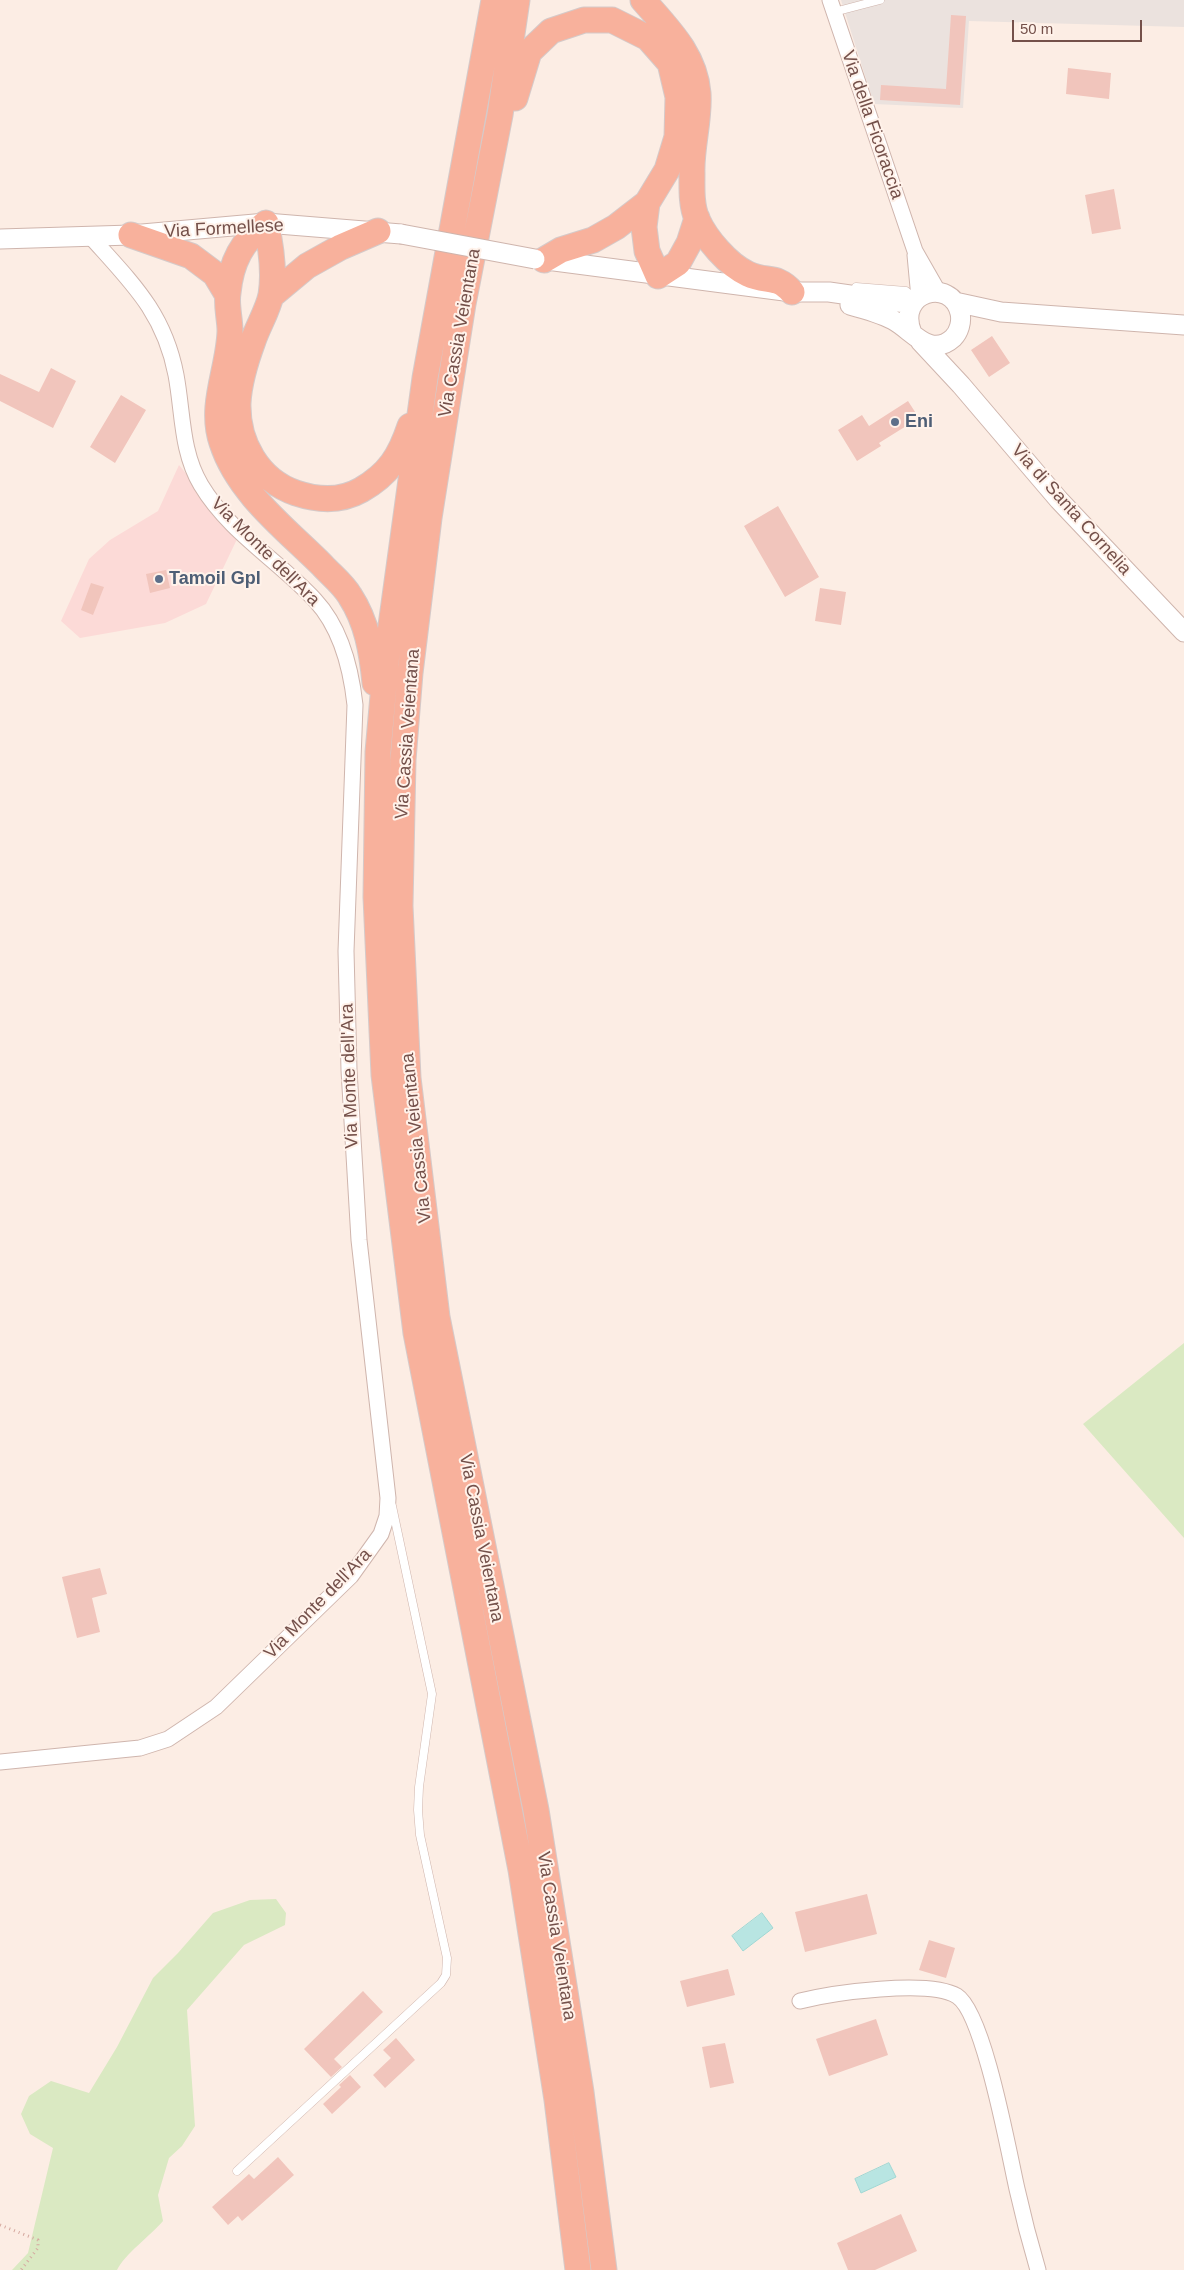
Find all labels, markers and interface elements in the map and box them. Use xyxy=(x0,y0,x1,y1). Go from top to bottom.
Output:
scale bar xyxy=(1014,10,1144,42)
text: 50 m xyxy=(1020,20,1053,37)
street label: Via della Ficoraccia xyxy=(836,48,908,202)
street label: Via Formellese xyxy=(164,215,284,243)
street label: Via Cassia Veientana xyxy=(435,247,485,419)
place label: Eni xyxy=(905,411,933,433)
marker: Eni xyxy=(889,416,901,428)
street label: Via di Santa Cornelia xyxy=(1007,440,1135,580)
street label: Via Monte dell'Ara xyxy=(206,493,324,611)
place label: Tamoil Gpl xyxy=(169,568,261,590)
marker: Tamoil Gpl xyxy=(153,573,165,585)
street label: Via Cassia Veientana xyxy=(391,648,425,820)
street label: Via Monte dell'Ara xyxy=(337,1003,363,1149)
street label: Via Cassia Veientana xyxy=(397,1052,437,1224)
street label: Via Cassia Veientana xyxy=(454,1452,508,1624)
street label: Via Monte dell'Ara xyxy=(260,1544,376,1664)
street label: Via Cassia Veientana xyxy=(532,1850,580,2022)

